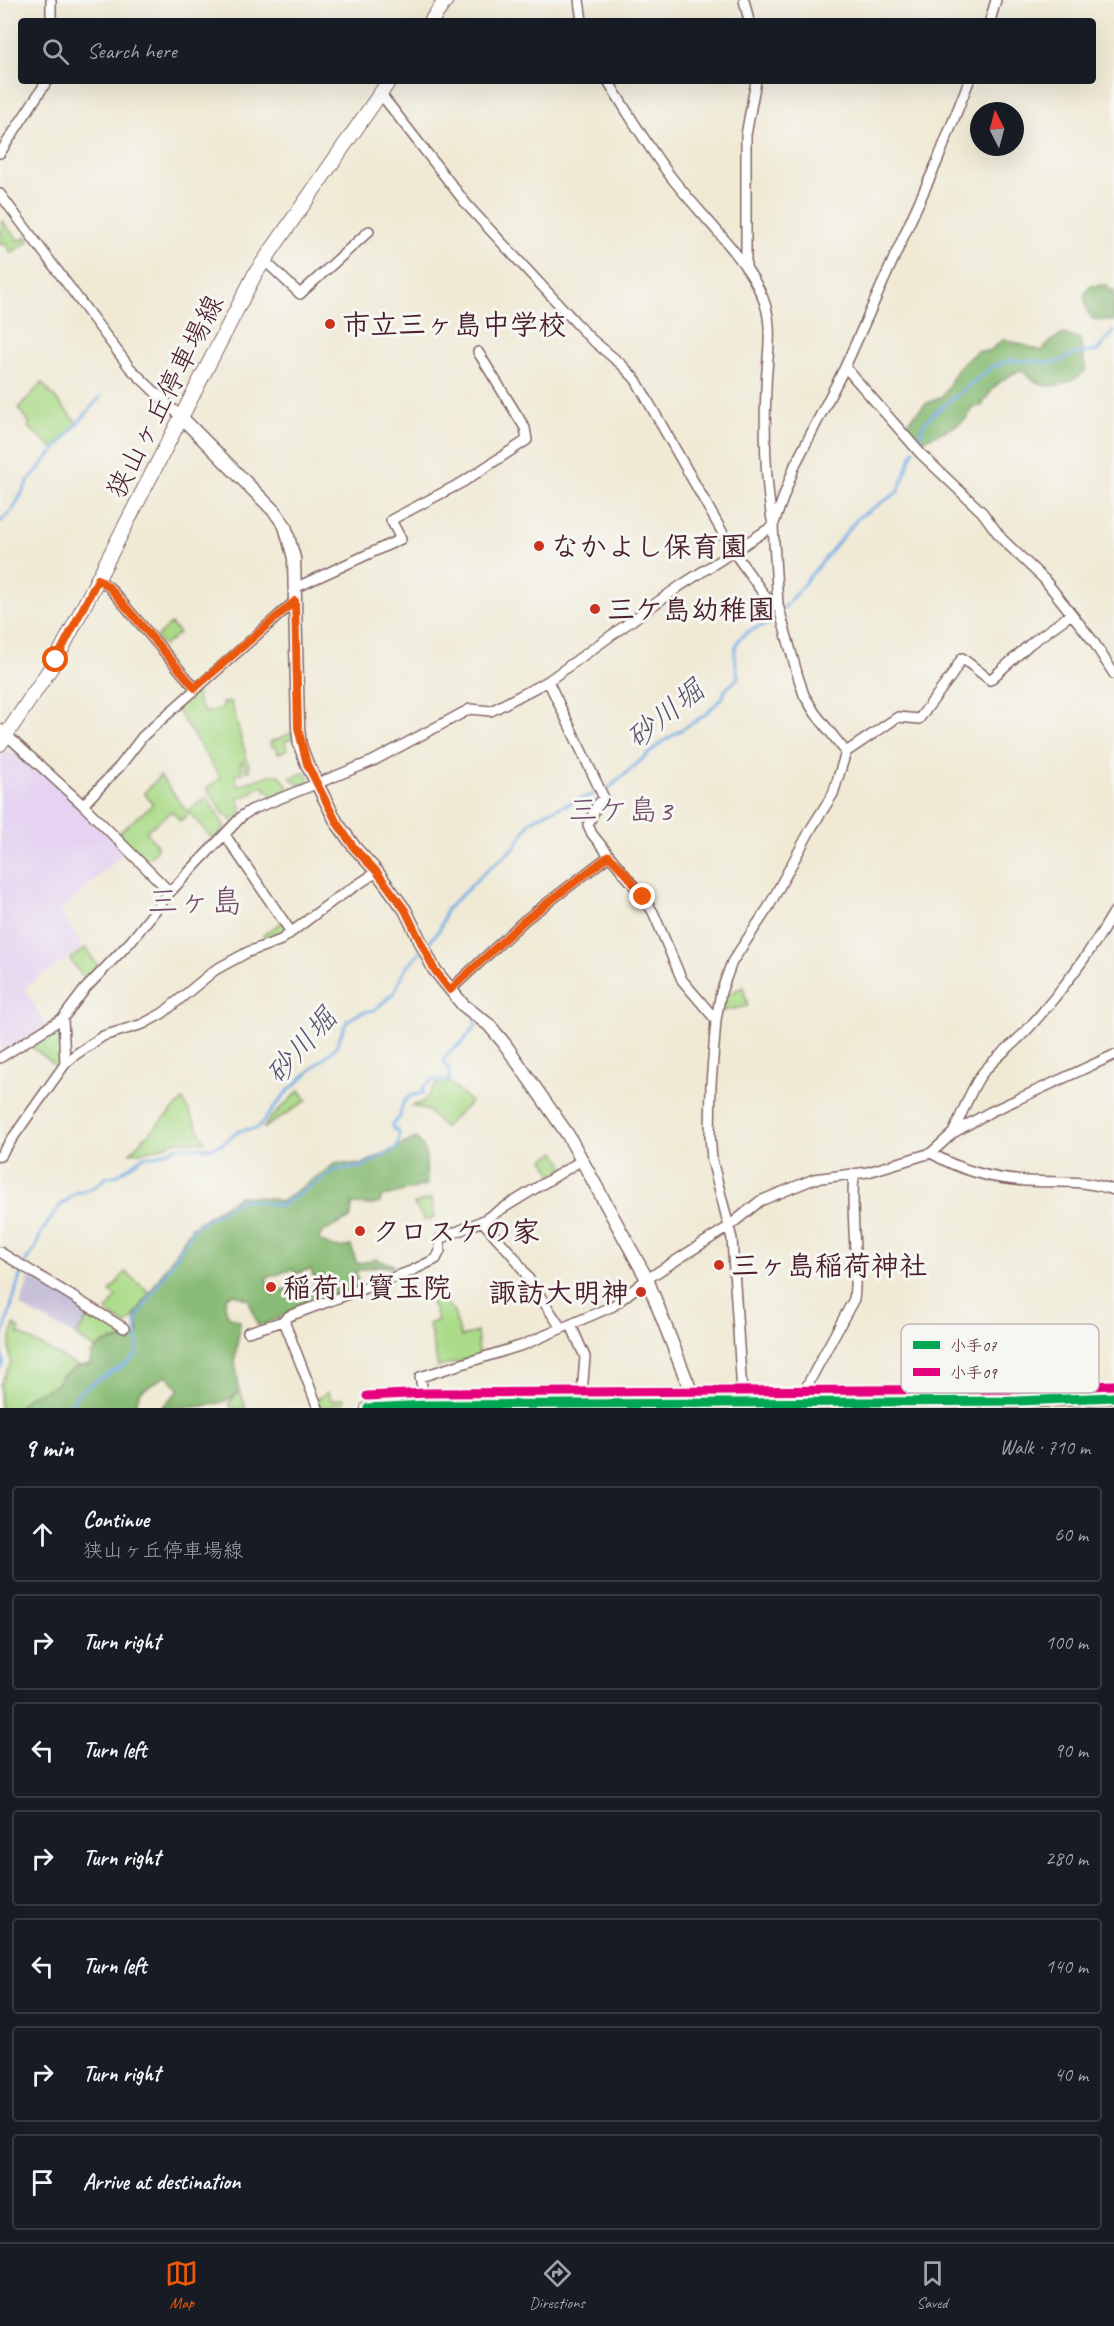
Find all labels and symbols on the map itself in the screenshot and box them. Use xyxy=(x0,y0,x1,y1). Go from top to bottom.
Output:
north arrow xyxy=(970,102,1024,156)
street label: 狭山ヶ丘停車場線 xyxy=(98,288,231,504)
place label: 市立三ヶ島中学校 xyxy=(342,307,566,342)
marker: 市立三ヶ島中学校 xyxy=(323,317,337,331)
place label: なかよし保育園 xyxy=(551,529,748,564)
marker: なかよし保育園 xyxy=(532,539,546,553)
place label: 三ケ島幼稚園 xyxy=(607,592,775,627)
marker: 三ケ島幼稚園 xyxy=(588,602,602,616)
route start xyxy=(42,646,68,672)
water label: 砂川堀 xyxy=(618,670,713,757)
district label: 三ケ島3 xyxy=(568,791,674,829)
district label: 三ヶ島 xyxy=(147,881,243,922)
route end xyxy=(629,883,655,909)
water label: 砂川堀 xyxy=(257,998,346,1092)
place label: クロスケの家 xyxy=(372,1214,540,1249)
marker: クロスケの家 xyxy=(353,1224,367,1238)
place label: 三ヶ島稲荷神社 xyxy=(731,1248,927,1283)
marker: 三ヶ島稲荷神社 xyxy=(712,1258,726,1272)
place label: 稲荷山寳玉院 xyxy=(283,1270,451,1305)
place label: 諏訪大明神 xyxy=(489,1275,629,1310)
marker: 稲荷山寳玉院 xyxy=(264,1280,278,1294)
marker: 諏訪大明神 xyxy=(634,1285,648,1299)
legend xyxy=(901,1324,1099,1393)
text: 小手07 xyxy=(950,1336,997,1356)
text: 小手09 xyxy=(950,1363,998,1383)

